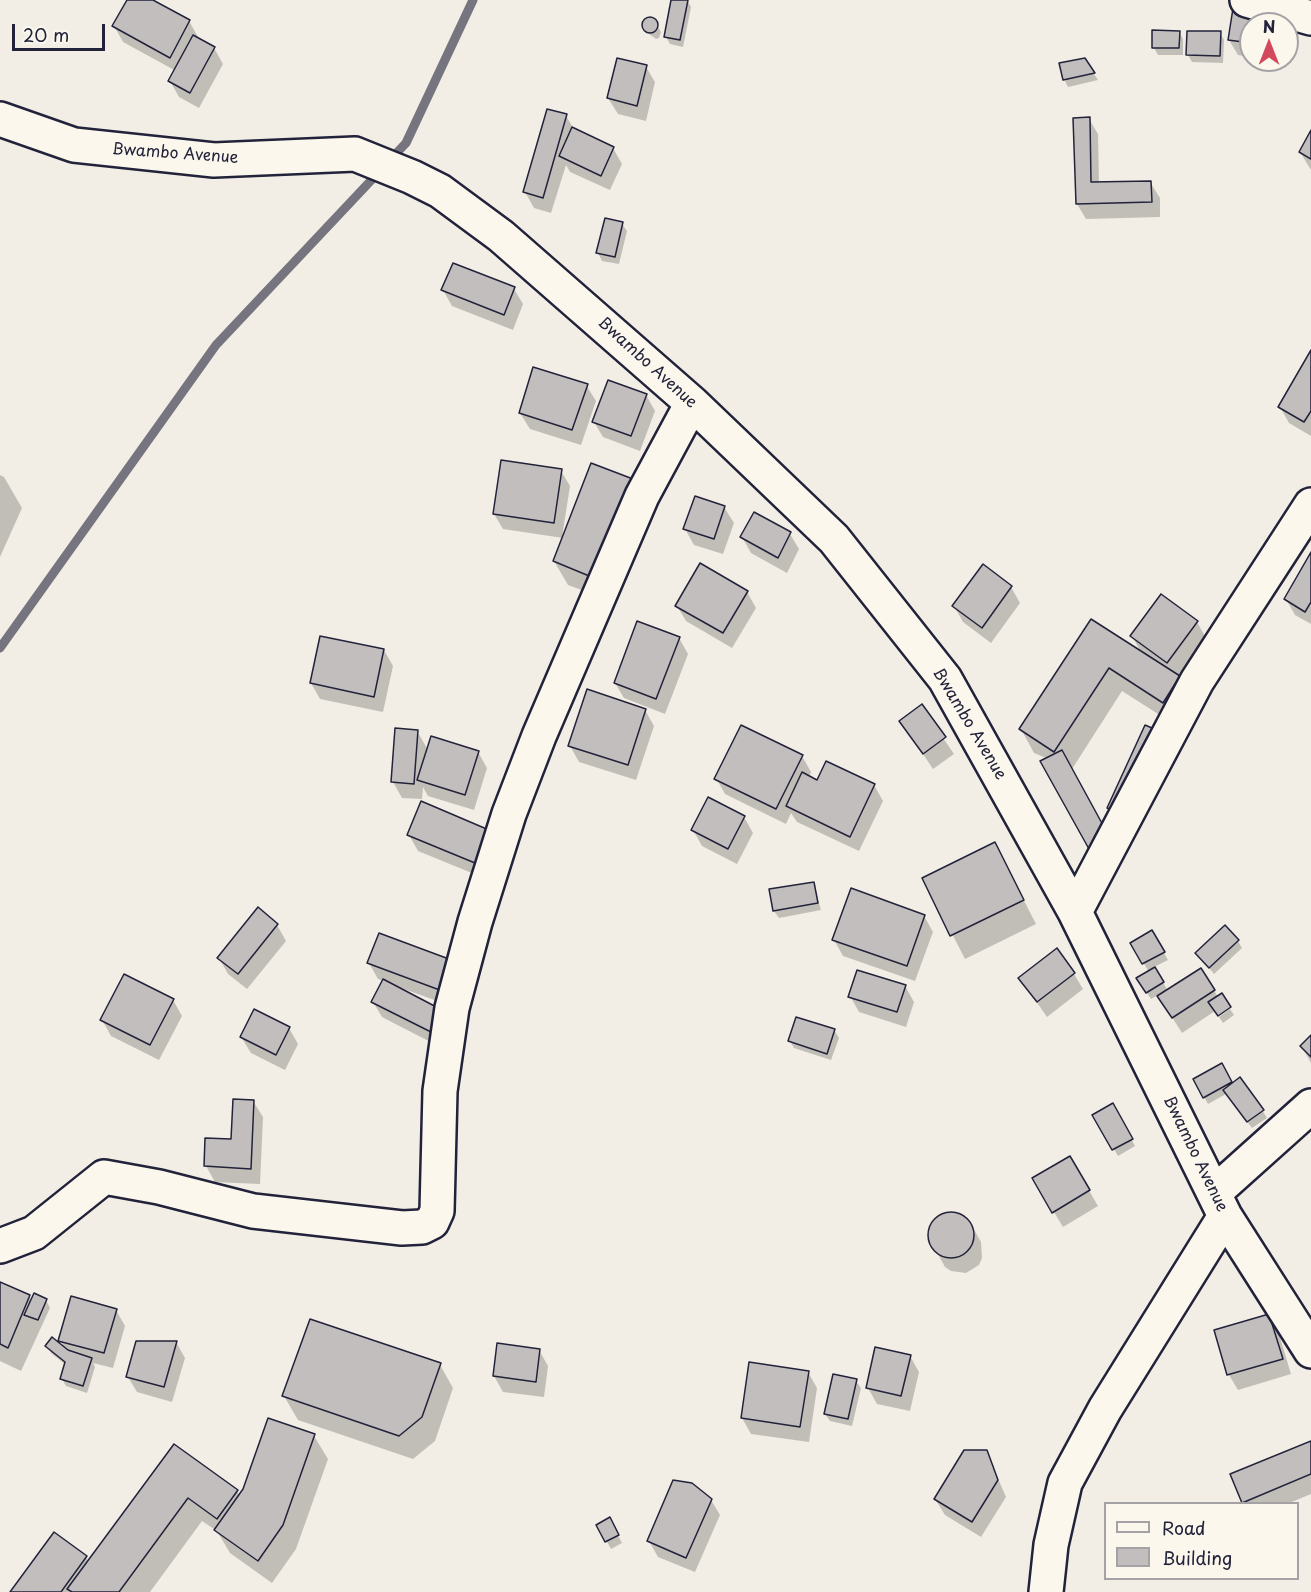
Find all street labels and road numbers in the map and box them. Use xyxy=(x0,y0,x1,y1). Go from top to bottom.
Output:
street label: Bwambo Avenue xyxy=(111,140,239,168)
street label: Bwambo Avenue xyxy=(593,313,701,413)
street label: Bwambo Avenue xyxy=(928,665,1010,783)
street label: Bwambo Avenue xyxy=(1159,1093,1231,1215)

